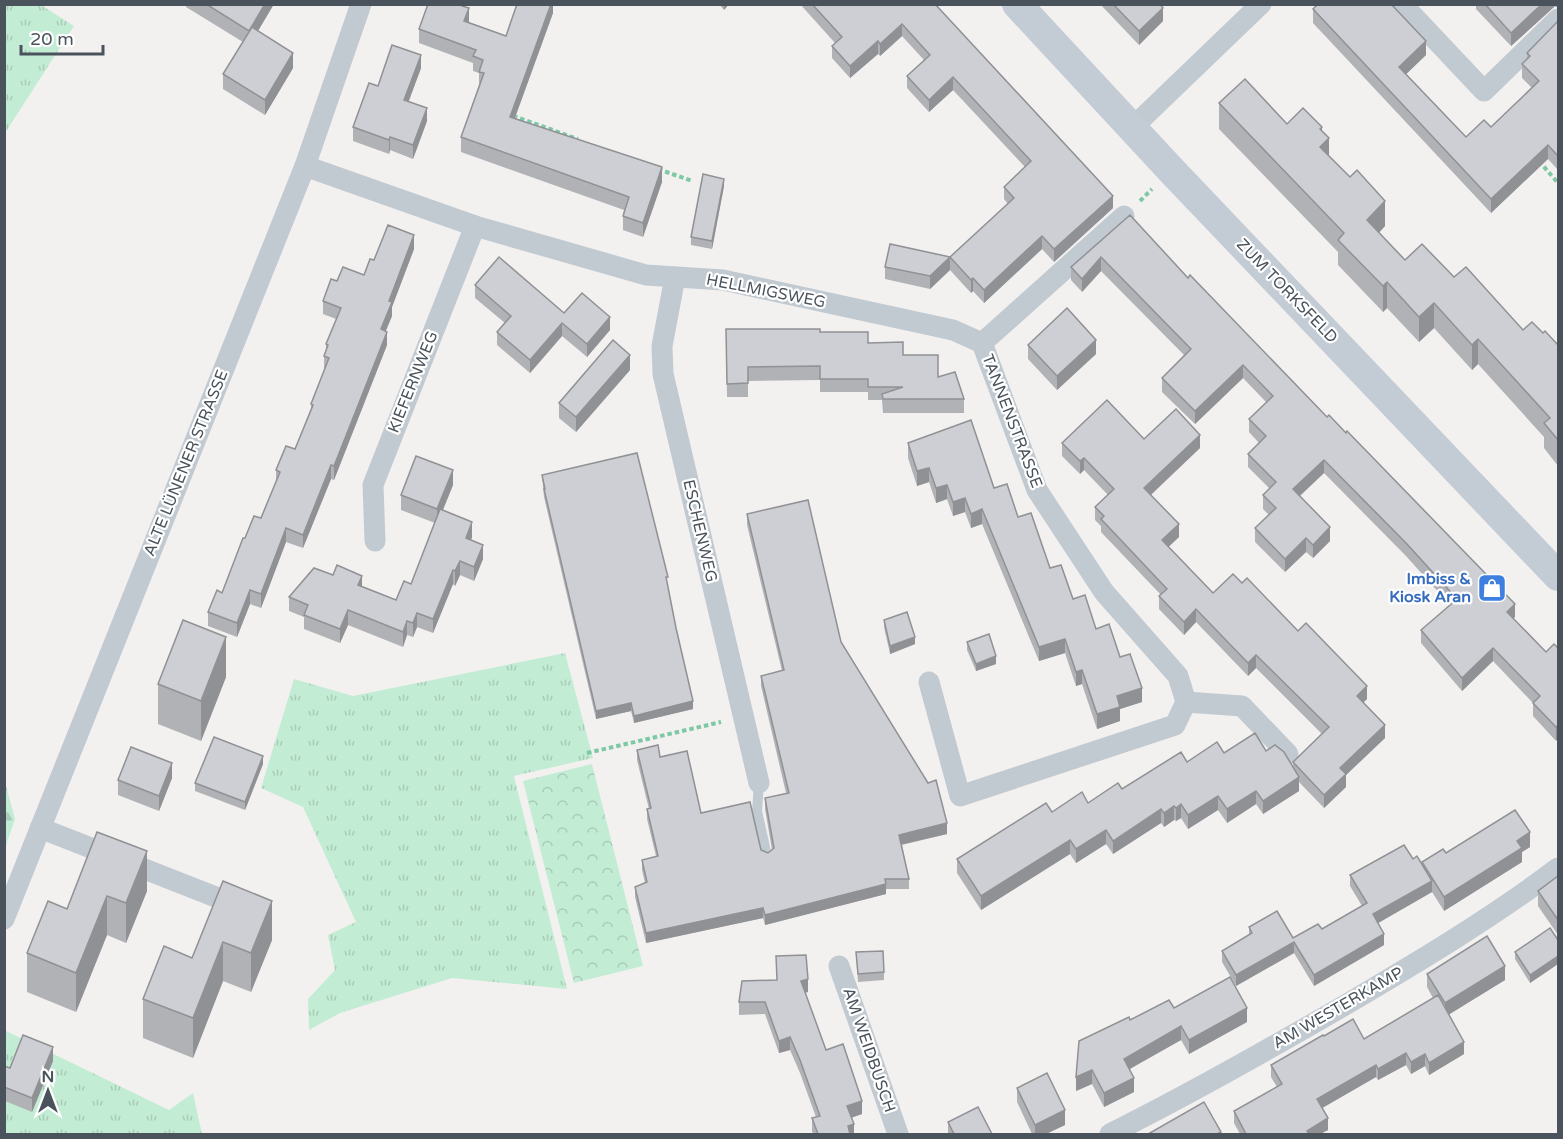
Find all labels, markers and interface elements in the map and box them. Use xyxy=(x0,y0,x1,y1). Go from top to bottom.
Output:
scale bar xyxy=(21,18,104,56)
text: 20 m xyxy=(30,28,74,50)
street label: ZUM TORKSFELD xyxy=(1232,235,1342,347)
street label: HELLMIGSWEG xyxy=(705,270,827,312)
street label: KIEFERNWEG xyxy=(383,328,443,436)
street label: TANNENSTRASSE xyxy=(977,351,1047,491)
street label: ALTE LÜNENER STRASSE xyxy=(139,367,233,559)
street label: ESCHENWEG xyxy=(678,478,722,584)
place label: Imbiss & Kiosk Aran xyxy=(1389,569,1471,607)
shop icon: Imbiss & Kiosk Aran xyxy=(1476,572,1508,604)
street label: AM WESTERKAMP xyxy=(1269,962,1407,1053)
street label: AM WEIDBUSCH xyxy=(838,985,900,1115)
north arrow xyxy=(18,1061,78,1121)
text: N xyxy=(42,1067,54,1087)

